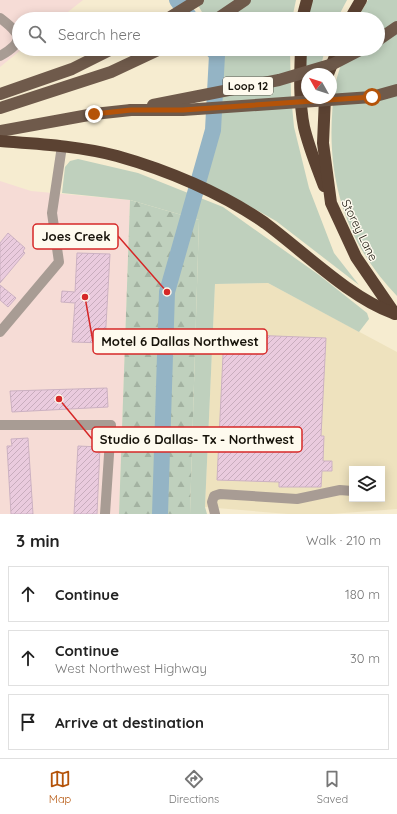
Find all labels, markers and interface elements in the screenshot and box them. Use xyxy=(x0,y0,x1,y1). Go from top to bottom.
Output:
search box xyxy=(12,12,385,56)
icon: search xyxy=(26,23,48,45)
text: Search here xyxy=(58,25,141,44)
north arrow xyxy=(301,68,337,104)
road number: Loop 12 xyxy=(223,77,273,95)
route start xyxy=(363,88,381,106)
route end xyxy=(85,105,103,123)
street label: Storey Lane xyxy=(339,197,381,263)
callout: Joes Creek xyxy=(33,224,118,249)
text: Joes Creek xyxy=(41,228,111,244)
callout: Motel 6 Dallas Northwest xyxy=(93,329,267,354)
text: Motel 6 Dallas Northwest xyxy=(101,333,259,349)
callout: Studio 6 Dallas- Tx - Northwest xyxy=(92,427,302,452)
text: Studio 6 Dallas- Tx - Northwest xyxy=(100,431,294,447)
map controls xyxy=(349,466,385,502)
button: layers xyxy=(349,466,385,502)
text: 3 min xyxy=(16,530,60,551)
text: Walk · 210 m xyxy=(306,532,381,548)
icon: ahead xyxy=(17,583,39,605)
text: Continue xyxy=(55,585,119,604)
text: 180 m xyxy=(345,586,380,602)
text: Continue xyxy=(55,641,119,660)
icon: ahead xyxy=(17,647,39,669)
text: 30 m xyxy=(350,650,380,666)
text: West Northwest Highway xyxy=(55,660,207,676)
icon: arrive xyxy=(17,711,39,733)
text: Arrive at destination xyxy=(55,713,204,732)
tab: Map xyxy=(49,768,71,806)
tab: Directions xyxy=(169,768,219,806)
tab: Saved xyxy=(317,768,348,806)

